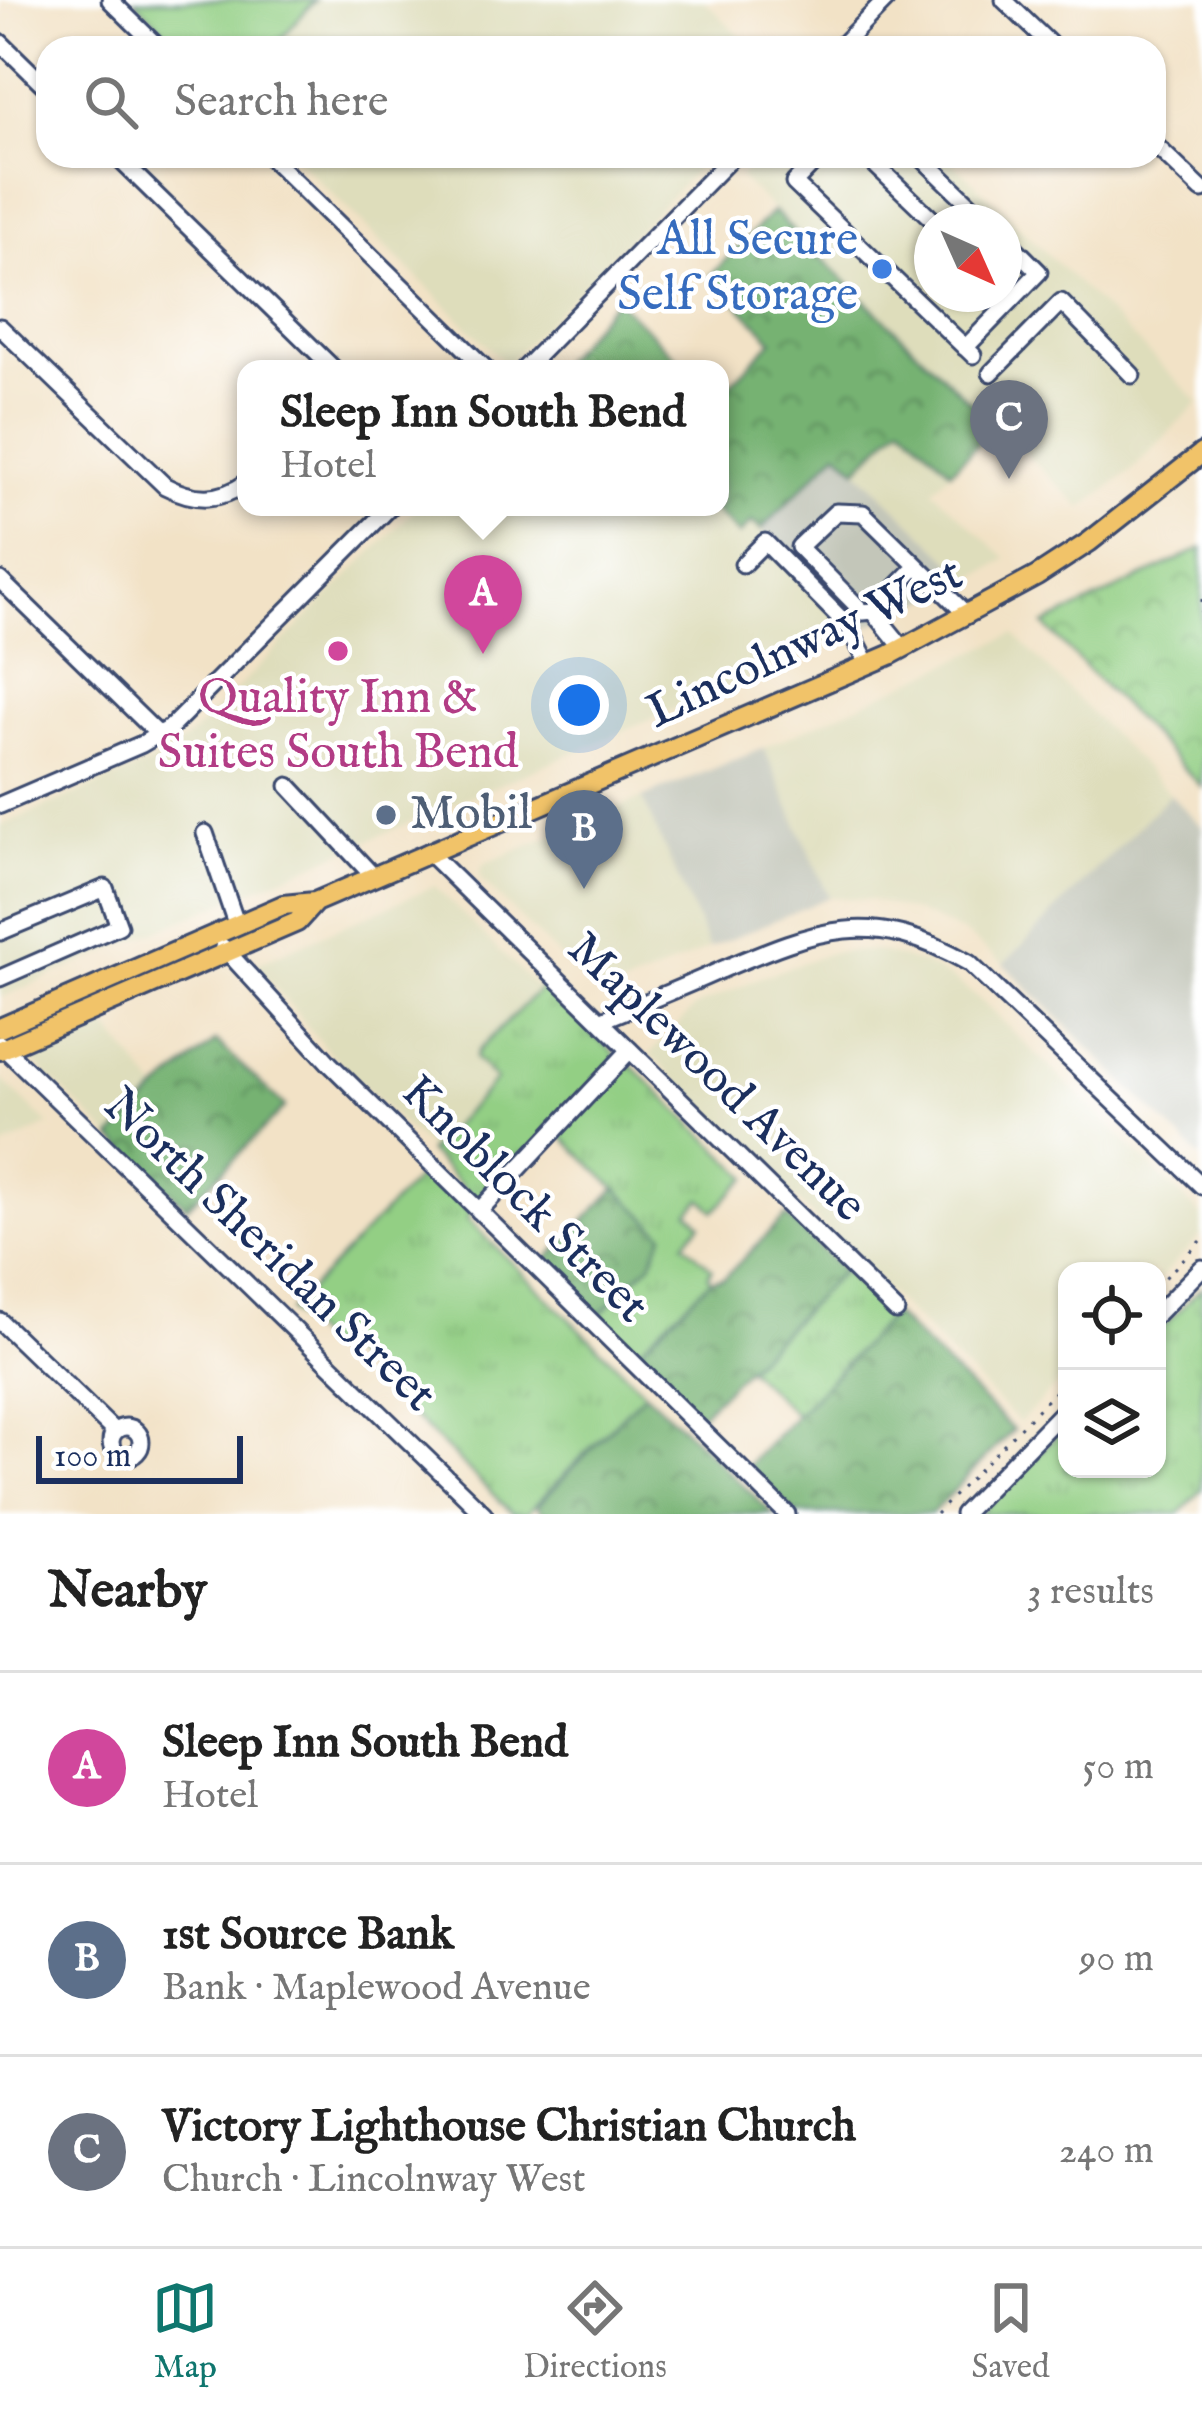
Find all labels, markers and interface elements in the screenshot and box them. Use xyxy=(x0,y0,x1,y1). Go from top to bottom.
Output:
search box xyxy=(36,36,1166,168)
icon: search xyxy=(78,69,144,135)
text: Search here xyxy=(174,74,388,131)
north arrow xyxy=(914,204,1022,312)
place label: All Secure Self Storage xyxy=(617,211,858,326)
marker: All Secure Self Storage xyxy=(869,256,895,282)
popup xyxy=(237,360,729,516)
pin: C xyxy=(970,380,1048,479)
text: Sleep Inn South Bend xyxy=(280,385,686,442)
text: Hotel xyxy=(280,442,376,491)
street label: Lincolnway West xyxy=(638,545,972,743)
pin: A xyxy=(444,555,522,654)
marker: Quality Inn & Suites South Bend xyxy=(325,638,351,664)
place label: Quality Inn & Suites South Bend xyxy=(158,669,519,784)
your location xyxy=(549,675,609,735)
place label: Mobil xyxy=(410,785,533,845)
pin: B xyxy=(545,790,623,889)
marker: Mobil xyxy=(373,802,399,828)
street label: Maplewood Avenue xyxy=(554,920,878,1236)
street label: Knoblock Street xyxy=(387,1063,661,1337)
street label: North Sheridan Street xyxy=(90,1077,448,1425)
map controls xyxy=(1058,1262,1166,1478)
button: locate xyxy=(1058,1262,1166,1370)
button: layers xyxy=(1058,1370,1166,1478)
scale bar xyxy=(36,1430,243,1483)
text: 100 m xyxy=(54,1436,131,1478)
text: Nearby xyxy=(48,1560,207,1625)
text: 3 results xyxy=(1027,1568,1154,1617)
text: Sleep Inn South Bend xyxy=(162,1715,568,1772)
text: A xyxy=(74,1743,100,1792)
text: 50 m xyxy=(1082,1743,1154,1792)
text: Hotel xyxy=(162,1772,258,1821)
text: 1st Source Bank xyxy=(162,1907,454,1964)
text: B xyxy=(74,1935,100,1984)
text: 90 m xyxy=(1079,1935,1154,1984)
text: Bank · Maplewood Avenue xyxy=(162,1964,591,2013)
text: Victory Lighthouse Christian Church xyxy=(162,2099,856,2156)
text: C xyxy=(73,2127,101,2176)
text: 240 m xyxy=(1059,2127,1154,2176)
text: Church · Lincolnway West xyxy=(162,2156,586,2205)
tab: Map xyxy=(152,2275,218,2389)
tab: Directions xyxy=(523,2275,667,2389)
tab: Saved xyxy=(972,2275,1050,2389)

